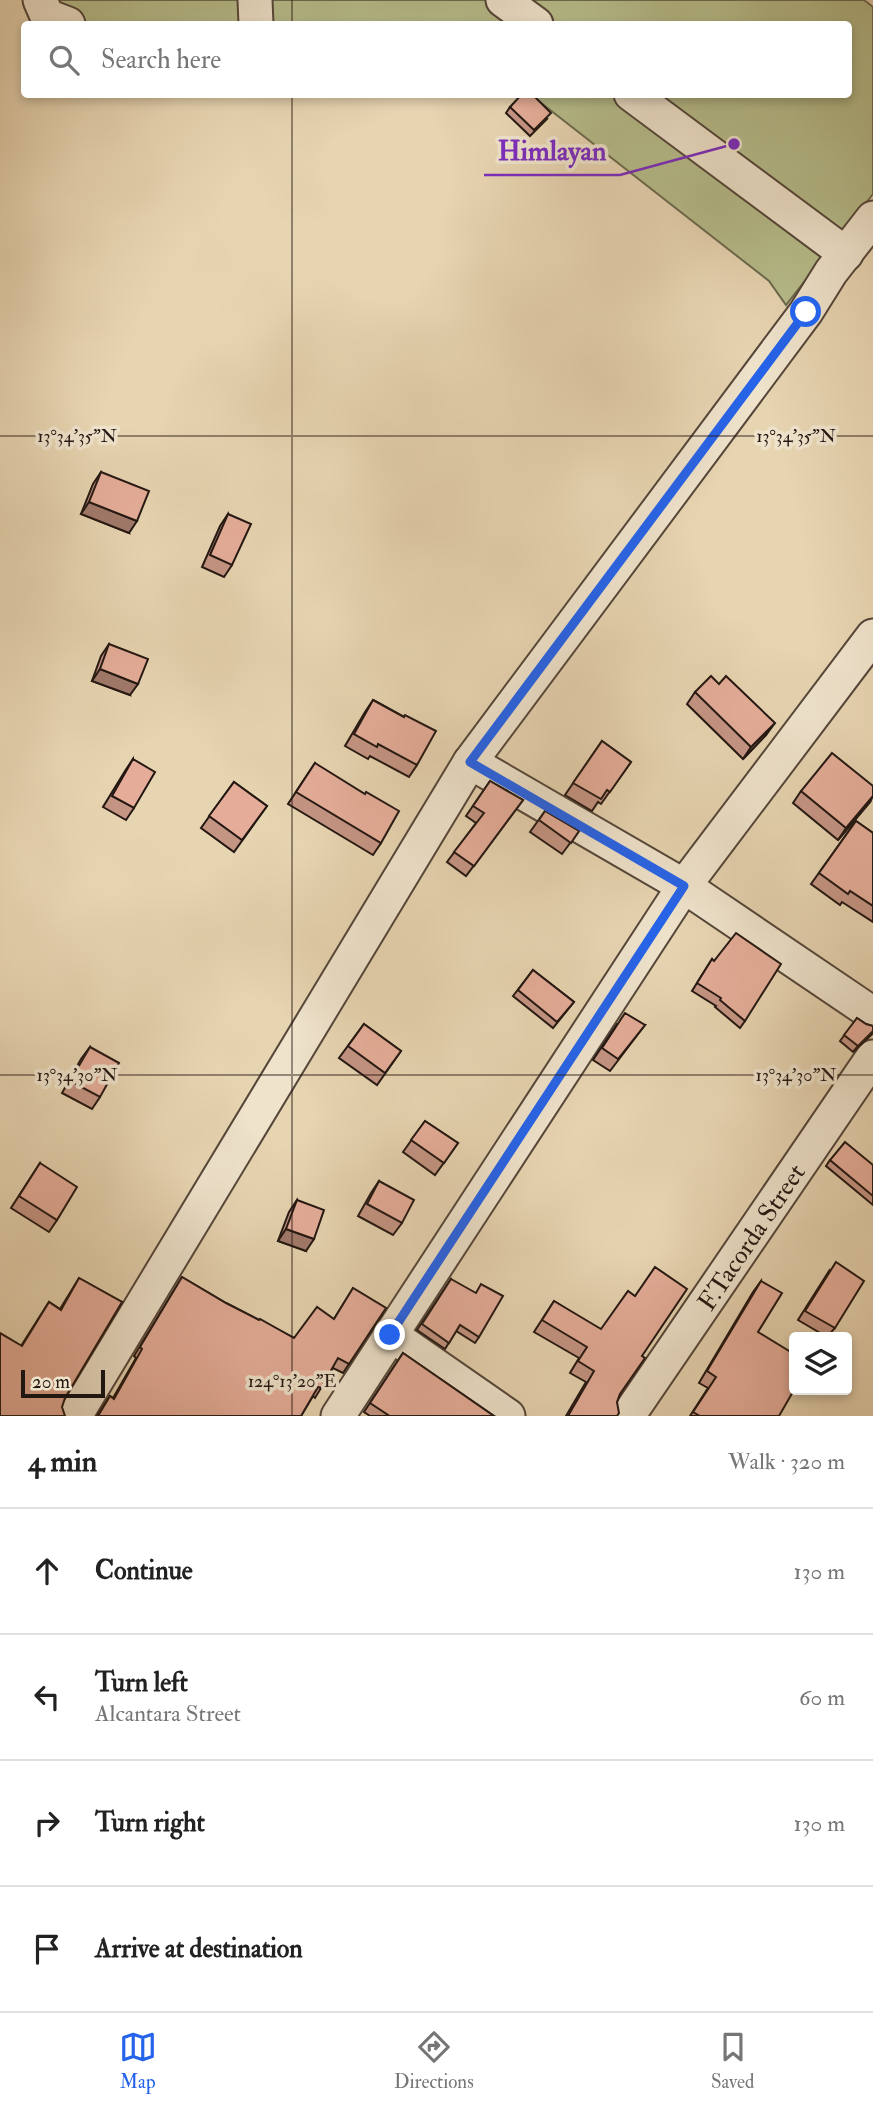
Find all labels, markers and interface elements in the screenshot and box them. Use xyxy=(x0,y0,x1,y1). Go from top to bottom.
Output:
search box xyxy=(21,21,852,98)
icon: search xyxy=(45,41,83,79)
text: Search here xyxy=(101,44,221,76)
callout: Himlayan xyxy=(484,126,620,175)
text: Himlayan xyxy=(498,134,607,169)
route start xyxy=(790,296,821,327)
text: 13°34'35"N xyxy=(37,425,117,448)
text: 13°34'35"N xyxy=(756,425,836,448)
text: 13°34'30"N xyxy=(37,1064,117,1087)
text: 13°34'30"N xyxy=(756,1064,836,1087)
street label: F.Tacorda Street xyxy=(691,1158,813,1317)
route end xyxy=(374,1319,405,1350)
map controls xyxy=(789,1332,852,1395)
button: layers xyxy=(789,1332,852,1395)
scale bar xyxy=(21,1367,105,1399)
text: 20 m xyxy=(32,1370,70,1394)
text: 124°13'20"E xyxy=(248,1370,336,1393)
text: 4 min xyxy=(28,1443,97,1480)
text: Walk · 320 m xyxy=(728,1447,845,1476)
icon: ahead xyxy=(28,1552,66,1590)
text: Continue xyxy=(95,1555,193,1587)
text: 130 m xyxy=(793,1557,845,1586)
text: Turn left xyxy=(95,1667,188,1699)
icon: left xyxy=(28,1678,66,1716)
text: 60 m xyxy=(799,1683,845,1712)
text: Alcantara Street xyxy=(95,1699,241,1728)
icon: right xyxy=(28,1804,66,1842)
text: Turn right xyxy=(95,1807,205,1839)
text: 130 m xyxy=(793,1809,845,1838)
icon: arrive xyxy=(28,1930,66,1968)
text: Arrive at destination xyxy=(95,1933,303,1965)
tab: Map xyxy=(119,2028,157,2094)
tab: Directions xyxy=(394,2028,474,2094)
tab: Saved xyxy=(711,2028,754,2094)

